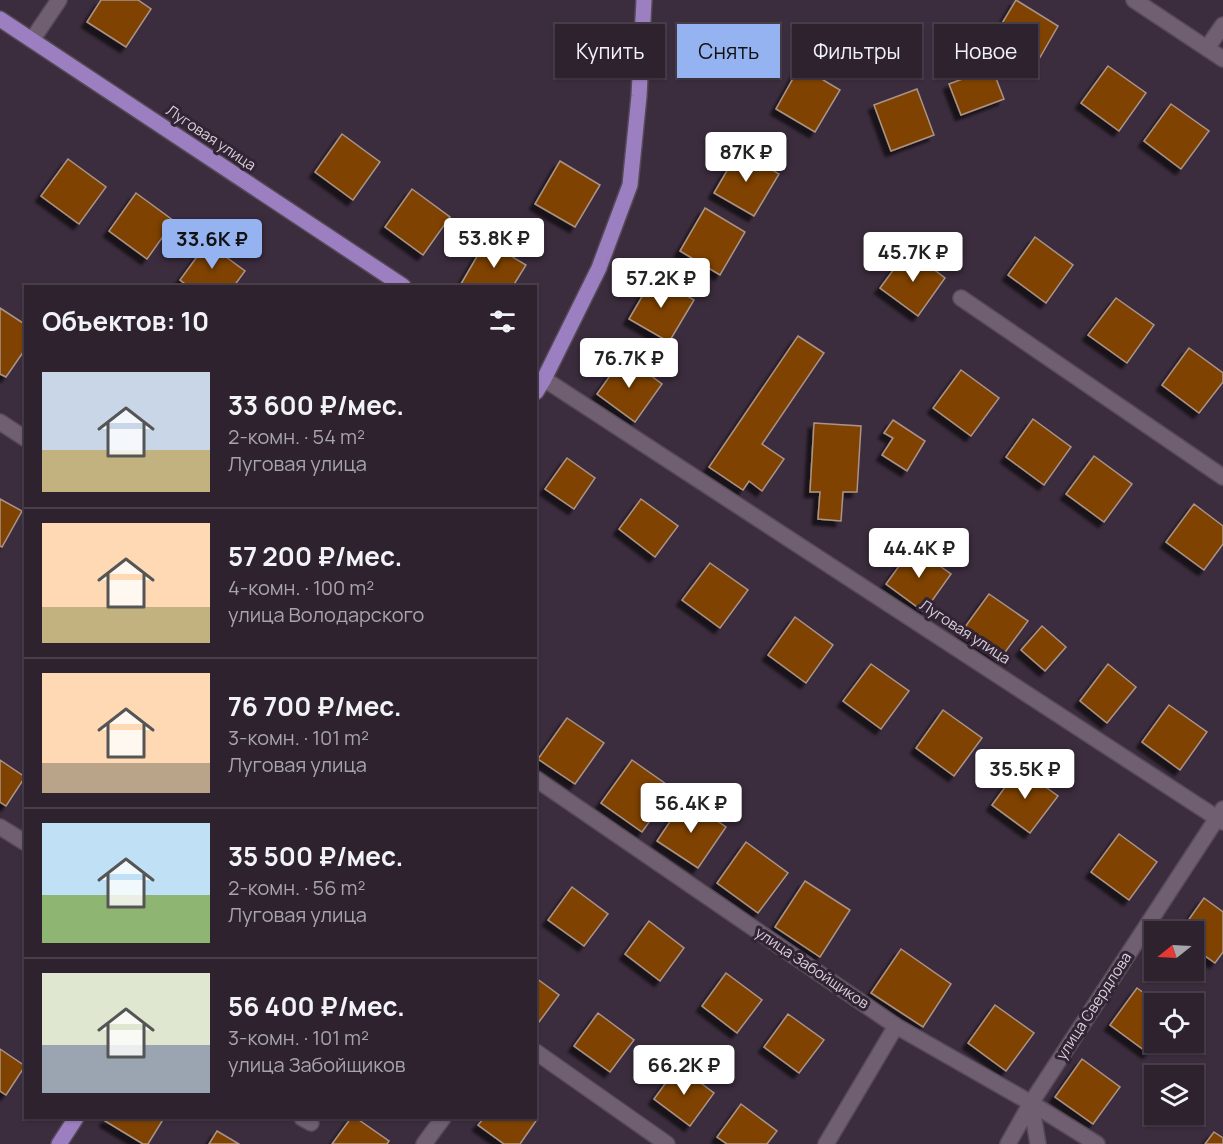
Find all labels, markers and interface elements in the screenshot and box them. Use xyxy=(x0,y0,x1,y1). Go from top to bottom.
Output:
chip: Купить xyxy=(555,24,665,78)
chip: Снять xyxy=(677,24,780,78)
chip: Фильтры xyxy=(792,24,922,78)
chip: Новое xyxy=(934,24,1038,78)
street label: Луговая улица xyxy=(162,100,260,175)
pin: 87K ₽ xyxy=(704,132,788,183)
text: 87K ₽ xyxy=(719,138,773,165)
pin: 53.8K ₽ xyxy=(439,218,549,269)
pin: 33.6K ₽ xyxy=(157,219,267,270)
text: 53.8K ₽ xyxy=(458,224,530,251)
text: 33.6K ₽ xyxy=(176,225,248,252)
pin: 45.7K ₽ xyxy=(858,232,968,283)
text: 45.7K ₽ xyxy=(878,238,948,265)
pin: 57.2K ₽ xyxy=(606,258,716,309)
text: 57.2K ₽ xyxy=(626,264,696,291)
text: Объектов: 10 xyxy=(42,303,209,339)
icon: filters xyxy=(486,305,519,338)
pin: 76.7K ₽ xyxy=(574,338,684,389)
text: 76.7K ₽ xyxy=(594,344,664,371)
text: 33 600 ₽/мес. xyxy=(228,387,404,423)
icon: home xyxy=(90,396,162,468)
text: 2-комн. · 54 m² xyxy=(228,423,365,450)
text: Луговая улица xyxy=(228,450,367,477)
pin: 44.4K ₽ xyxy=(864,528,974,579)
text: 44.4K ₽ xyxy=(883,534,955,561)
text: 57 200 ₽/мес. xyxy=(228,538,402,574)
icon: home xyxy=(90,547,162,619)
text: 4-комн. · 100 m² xyxy=(228,574,374,601)
street label: Луговая улица xyxy=(916,594,1015,669)
text: улица Володарского xyxy=(228,601,424,628)
text: 76 700 ₽/мес. xyxy=(228,688,402,724)
icon: home xyxy=(90,697,162,769)
text: 3-комн. · 101 m² xyxy=(228,724,369,751)
pin: 35.5K ₽ xyxy=(970,749,1080,800)
text: Луговая улица xyxy=(228,751,367,778)
text: 35.5K ₽ xyxy=(989,755,1061,782)
pin: 56.4K ₽ xyxy=(636,783,746,834)
text: 56.4K ₽ xyxy=(655,789,727,816)
text: 35 500 ₽/мес. xyxy=(228,838,403,874)
icon: home xyxy=(90,847,162,919)
text: 2-комн. · 56 m² xyxy=(228,874,366,901)
text: Луговая улица xyxy=(228,901,367,928)
north arrow xyxy=(1144,921,1204,981)
map controls xyxy=(1144,921,1204,1125)
street label: улица Забойщиков xyxy=(751,922,873,1013)
street label: улица Свердлова xyxy=(1051,948,1136,1064)
text: 56 400 ₽/мес. xyxy=(228,988,405,1024)
button: locate xyxy=(1144,993,1204,1053)
icon: home xyxy=(90,997,162,1069)
text: 3-комн. · 101 m² xyxy=(228,1024,369,1051)
pin: 66.2K ₽ xyxy=(629,1045,739,1096)
text: улица Забойщиков xyxy=(228,1051,405,1078)
text: 66.2K ₽ xyxy=(647,1051,721,1078)
button: layers xyxy=(1144,1065,1204,1125)

